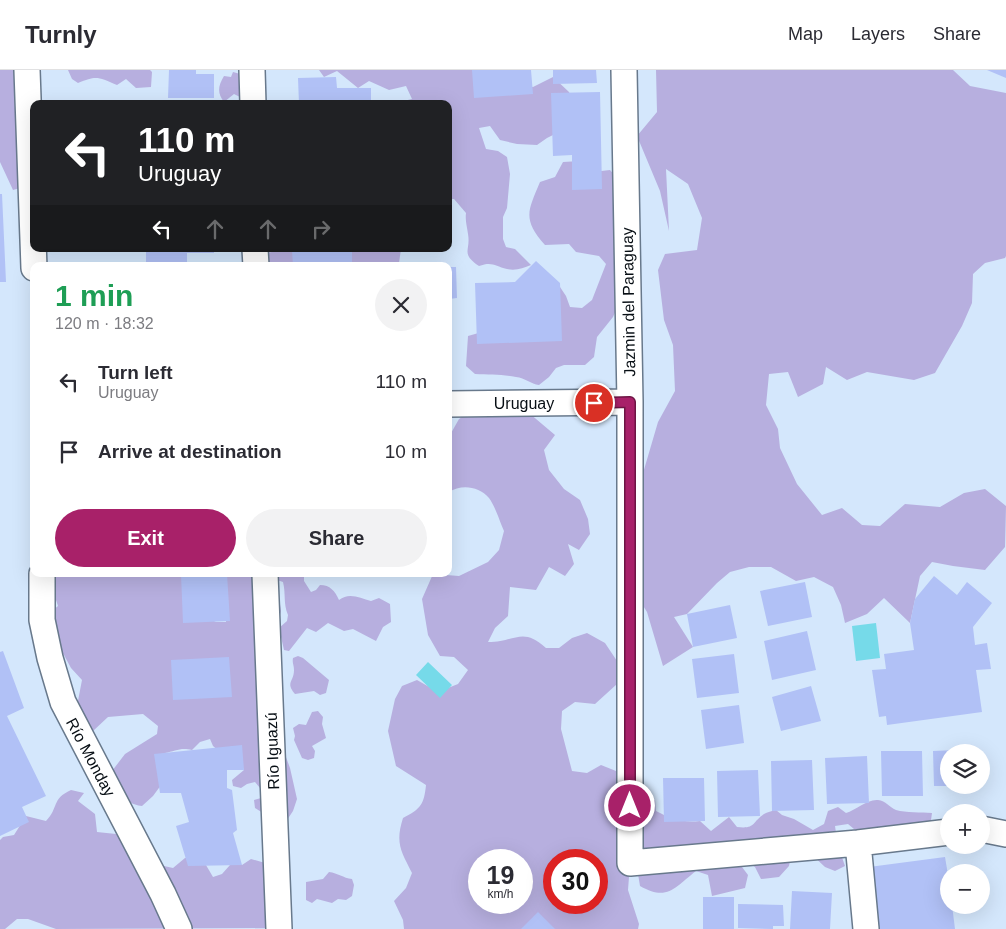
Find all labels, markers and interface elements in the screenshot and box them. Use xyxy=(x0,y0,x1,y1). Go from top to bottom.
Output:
text: Turnly xyxy=(25,21,97,48)
text: Map xyxy=(788,24,823,44)
text: Layers xyxy=(851,24,905,44)
text: Share xyxy=(933,24,981,44)
icon: left xyxy=(55,120,120,185)
text: 110 m xyxy=(138,120,235,159)
text: Uruguay xyxy=(138,161,221,186)
icon: left xyxy=(148,215,176,243)
icon: ahead xyxy=(201,215,229,243)
icon: ahead xyxy=(254,215,282,243)
icon: right xyxy=(307,215,335,243)
street label: Jazmin del Paraguay xyxy=(619,227,638,377)
text: 1 min xyxy=(55,279,133,312)
button: close xyxy=(375,279,427,331)
text: 120 m · 18:32 xyxy=(55,315,154,332)
text: Turn left xyxy=(98,362,173,383)
icon: left xyxy=(55,368,83,396)
text: 110 m xyxy=(376,371,427,392)
pin xyxy=(573,382,615,424)
text: Uruguay xyxy=(98,384,158,401)
icon: arrive xyxy=(580,389,608,417)
street label: Uruguay xyxy=(494,395,554,412)
icon: arrive xyxy=(55,438,83,466)
text: Arrive at destination xyxy=(98,441,282,462)
text: 10 m xyxy=(385,441,427,462)
button: Exit xyxy=(55,509,236,567)
button: Share xyxy=(246,509,427,567)
street label: Río Iguazú xyxy=(263,712,282,790)
street label: Río Monday xyxy=(63,715,118,799)
map controls xyxy=(940,744,990,914)
button: layers xyxy=(940,744,990,794)
position arrow xyxy=(603,779,655,831)
button: + xyxy=(940,804,990,854)
speed limit sign: 30 xyxy=(543,849,608,914)
text: 19 xyxy=(487,861,514,889)
button: − xyxy=(940,864,990,914)
text: km/h xyxy=(487,887,514,901)

